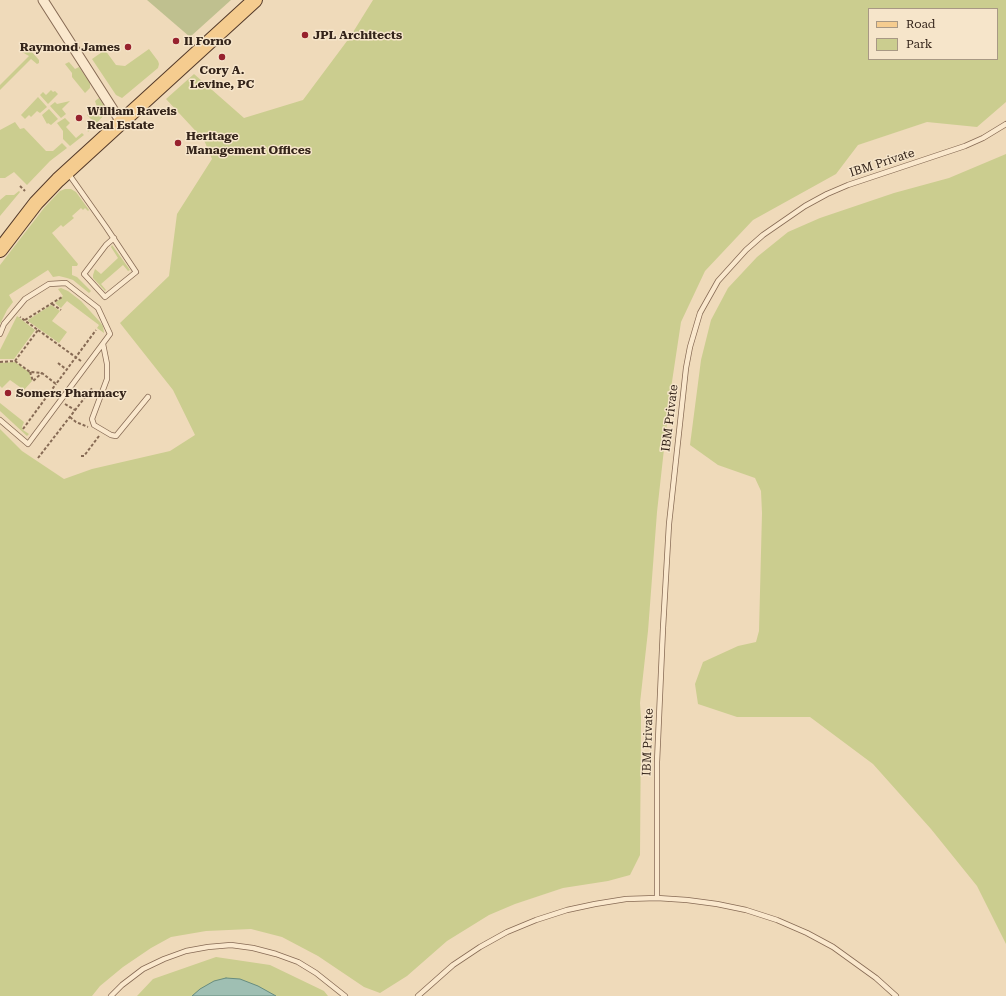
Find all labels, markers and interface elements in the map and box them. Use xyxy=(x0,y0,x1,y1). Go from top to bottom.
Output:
legend xyxy=(868,8,998,60)
text: Road xyxy=(906,17,935,31)
place label: JPL Architects xyxy=(313,28,402,42)
marker: JPL Architects xyxy=(300,30,310,40)
place label: Il Forno xyxy=(184,34,231,48)
marker: Il Forno xyxy=(171,36,181,46)
text: Park xyxy=(906,37,932,51)
place label: Raymond James xyxy=(20,40,120,54)
marker: Raymond James xyxy=(123,42,133,52)
marker: Cory A. Levine, PC xyxy=(217,52,227,62)
place label: Cory A. Levine, PC xyxy=(190,63,254,91)
place label: William Raveis Real Estate xyxy=(87,104,177,132)
marker: William Raveis Real Estate xyxy=(74,113,84,123)
place label: Heritage Management Offices xyxy=(186,129,311,157)
marker: Heritage Management Offices xyxy=(173,138,183,148)
street label: IBM Private xyxy=(848,146,916,180)
street label: IBM Private xyxy=(659,384,681,452)
place label: Somers Pharmacy xyxy=(16,386,126,400)
marker: Somers Pharmacy xyxy=(3,388,13,398)
street label: IBM Private xyxy=(640,708,656,776)

